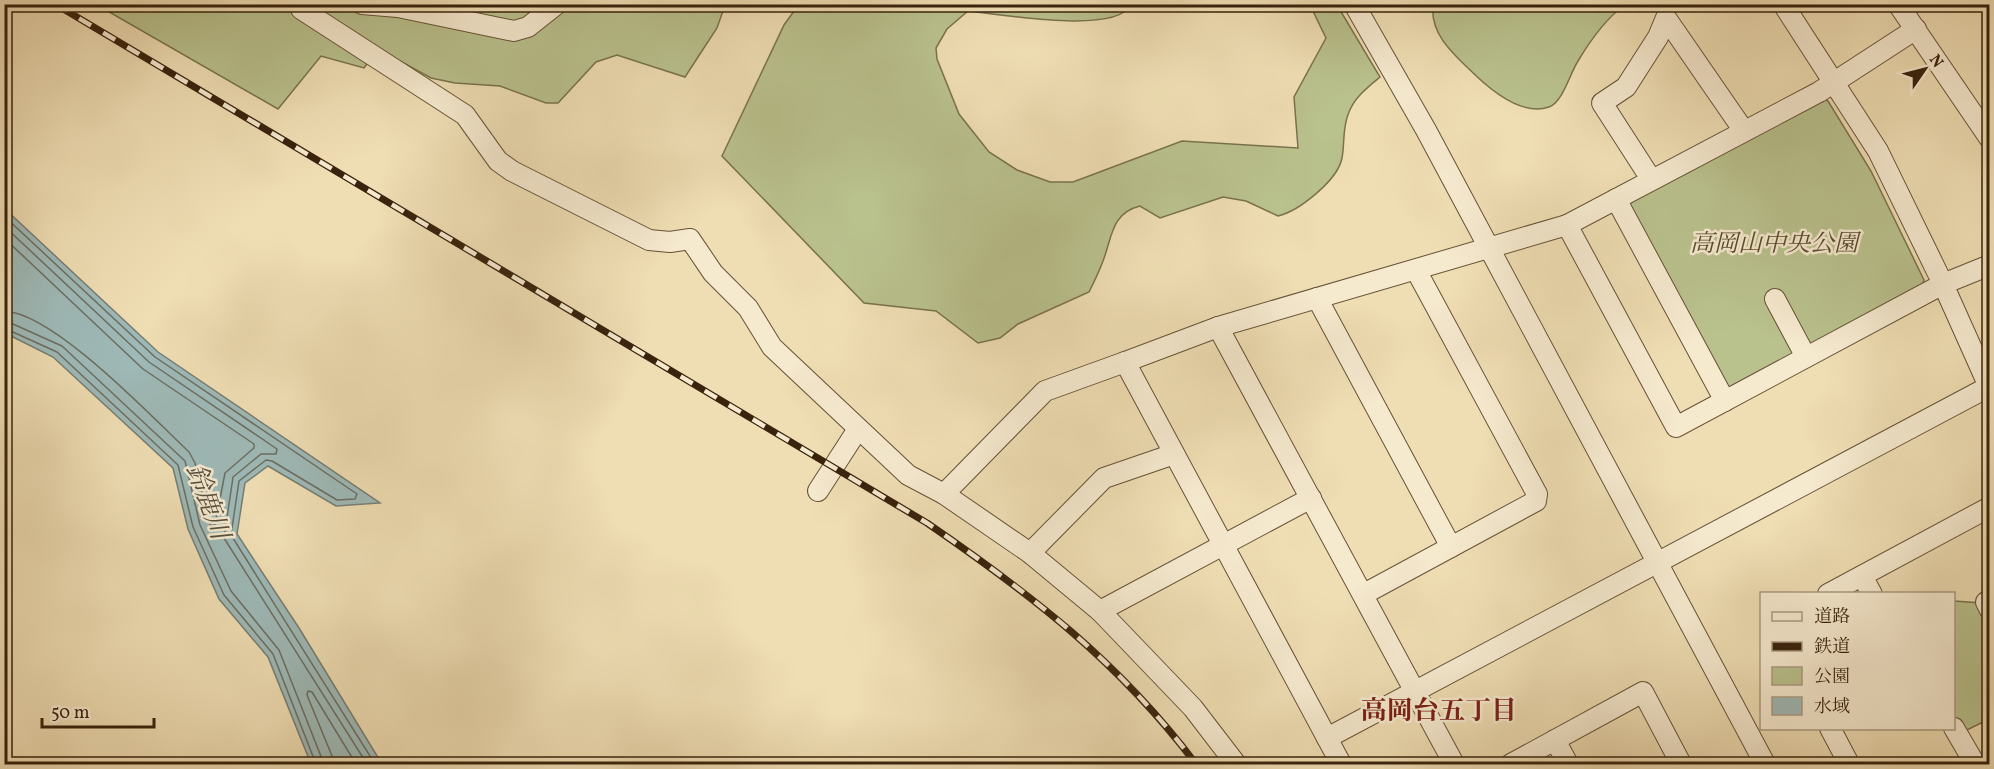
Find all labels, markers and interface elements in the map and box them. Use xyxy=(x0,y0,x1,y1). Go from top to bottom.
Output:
north arrow xyxy=(1895,39,1955,99)
text: N xyxy=(1923,50,1948,73)
park label: 高岡山中央公園 xyxy=(1690,228,1862,262)
water label: 鈴鹿川 xyxy=(177,459,238,548)
legend xyxy=(1760,592,1955,730)
text: 道路 xyxy=(1814,605,1850,630)
text: 鉄道 xyxy=(1814,635,1850,660)
text: 公園 xyxy=(1814,665,1850,690)
scale bar xyxy=(42,691,154,729)
district label: 高岡台五丁目 xyxy=(1361,694,1517,730)
text: 水域 xyxy=(1814,695,1850,720)
text: 50 m xyxy=(51,701,90,726)

